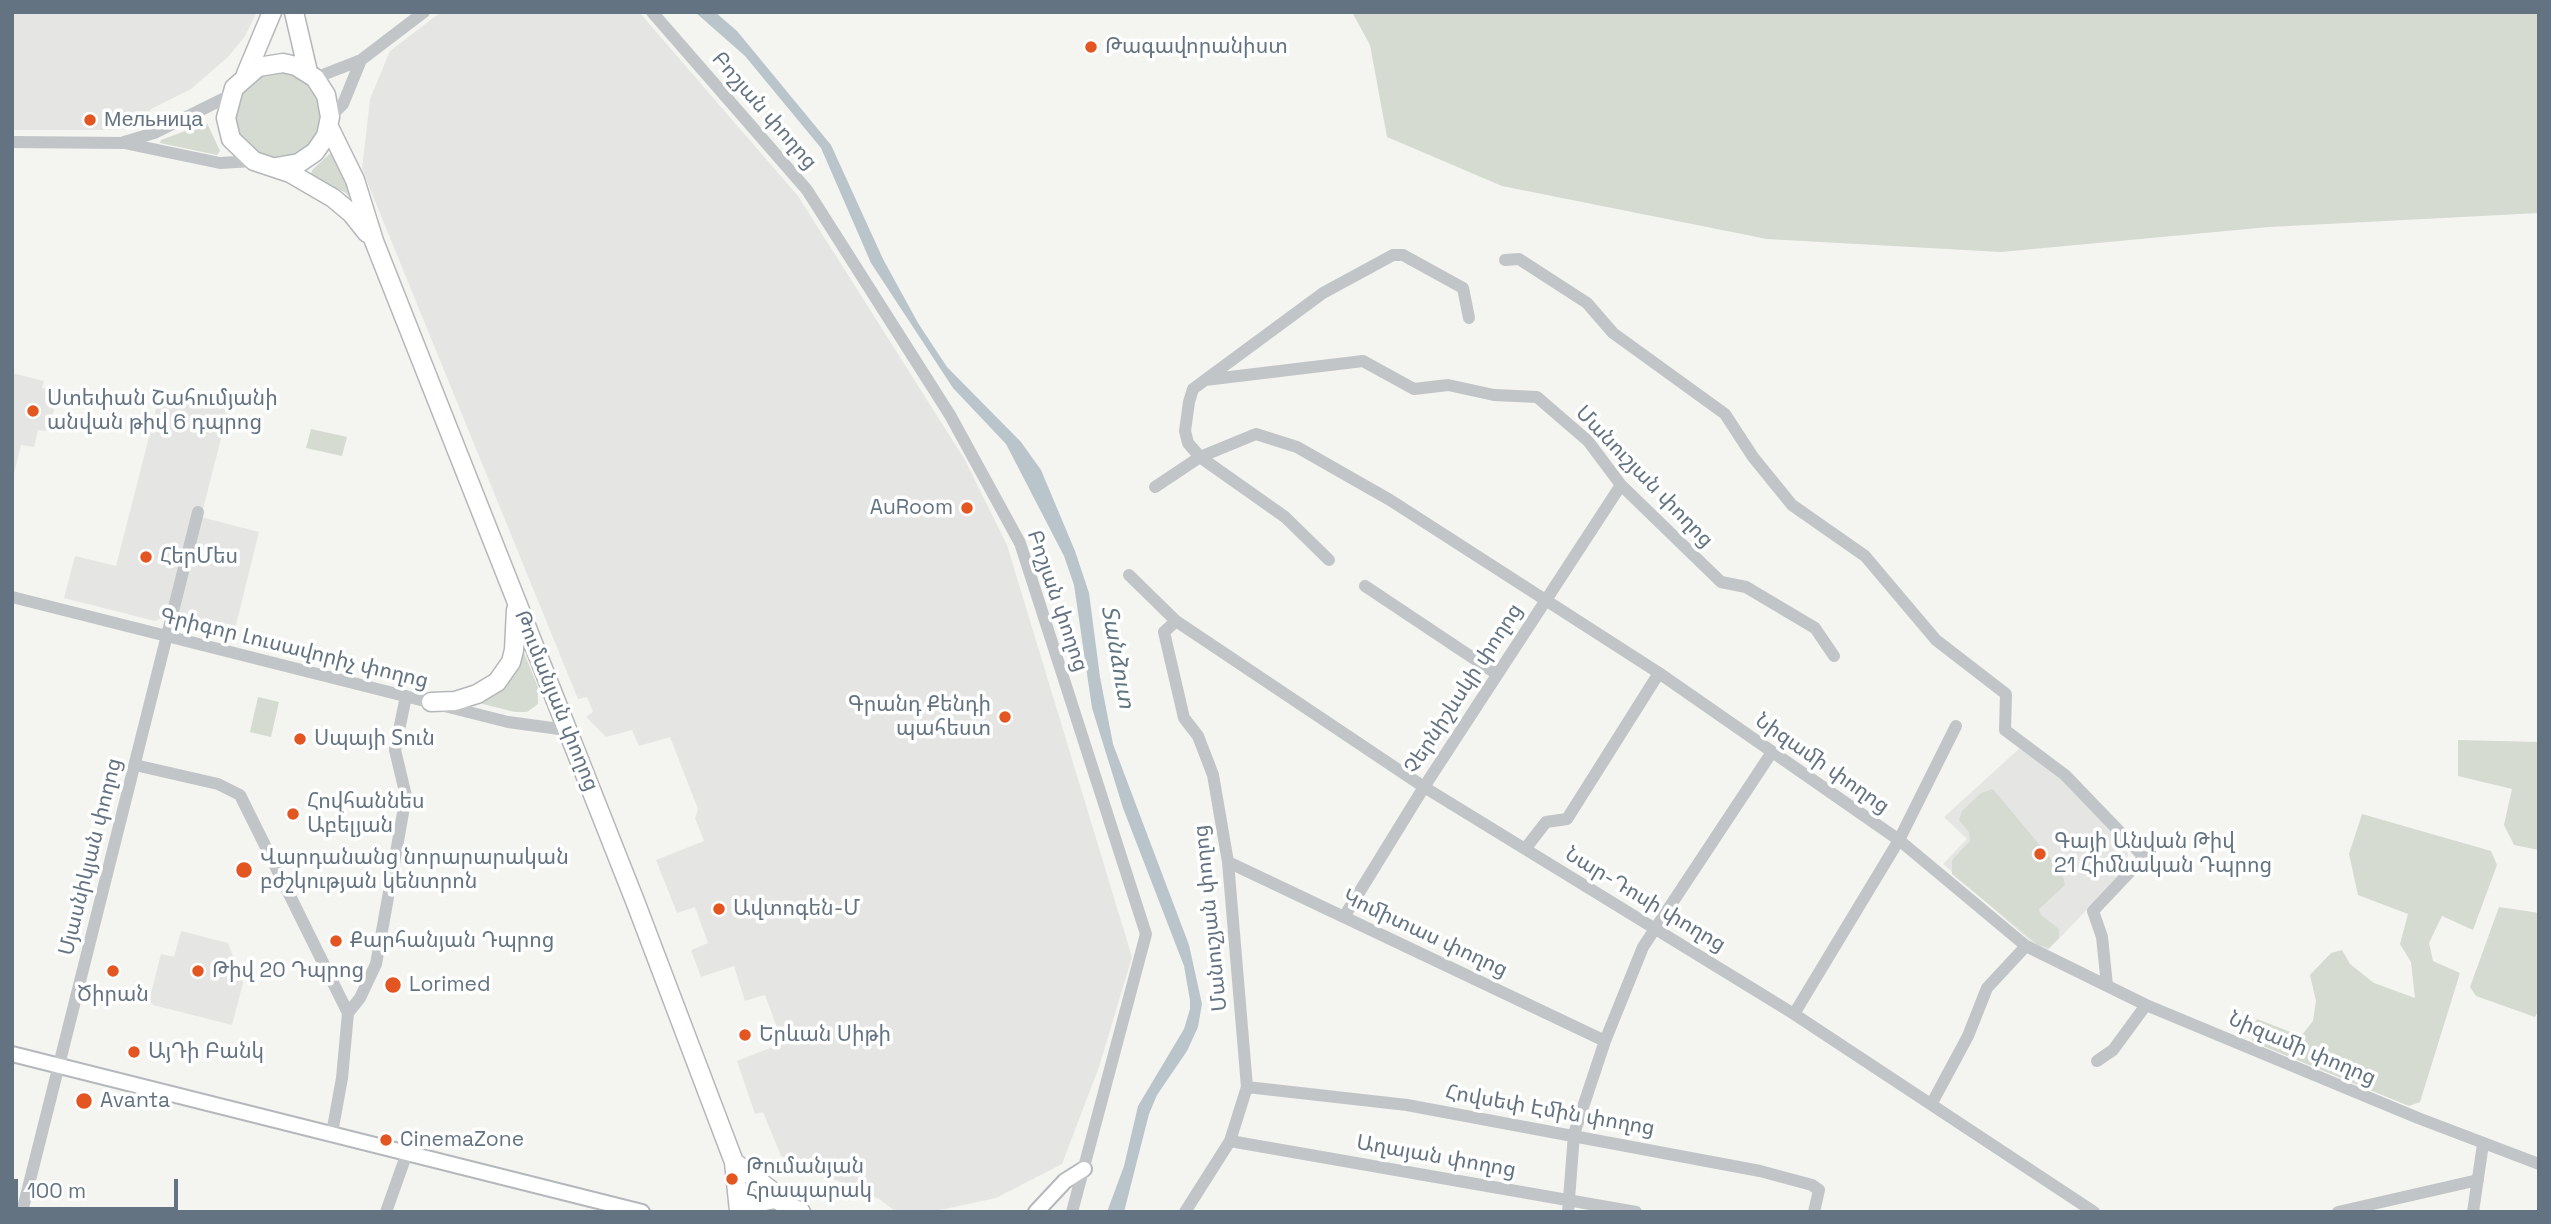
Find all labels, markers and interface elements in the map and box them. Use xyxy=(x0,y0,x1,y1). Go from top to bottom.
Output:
place label: Թագավորանիստ xyxy=(1105,34,1288,60)
marker: Թագավորանիստ xyxy=(1083,39,1099,55)
street label: Բոշյան փողոց xyxy=(706,47,822,175)
place label: Мельница xyxy=(104,107,203,133)
marker: Мельница xyxy=(82,112,98,128)
place label: Ստեփան Շահումյանի անվան թիվ 6 դպրոց xyxy=(47,386,278,436)
street label: Մանուշյան փողոց xyxy=(1570,401,1718,553)
marker: Ստեփան Շահումյանի անվան թիվ 6 դպրոց xyxy=(25,403,41,419)
place label: AuRoom xyxy=(870,495,953,521)
marker: AuRoom xyxy=(959,500,975,516)
street label: Բոշյան փողոց xyxy=(1021,527,1093,675)
place label: ՀերՄես xyxy=(160,544,238,570)
marker: ՀերՄես xyxy=(138,549,154,565)
street label: Չերնիշևսկի փողոց xyxy=(1400,599,1528,779)
street label: Գրիգոր Լուսավորիչ փողոց xyxy=(157,603,431,695)
water label: Տանձուտ xyxy=(1094,603,1140,711)
street label: Թումանյան փողոց xyxy=(508,607,604,795)
place label: Գրանդ Քենդի պահեստ xyxy=(848,692,991,742)
street label: Նիզամի փողոց xyxy=(1750,708,1894,820)
marker: Գրանդ Քենդի պահեստ xyxy=(997,709,1013,725)
place label: Սպայի Տուն xyxy=(314,726,435,752)
marker: Սպայի Տուն xyxy=(292,731,308,747)
street label: Մյասնիկյան փողոց xyxy=(54,756,128,958)
place label: Հովհաննես Աբելյան xyxy=(307,789,425,839)
marker: Հովհաննես Աբելյան xyxy=(285,806,301,822)
street label: Մանուշյան փողոց xyxy=(1189,823,1233,1013)
place label: Գայի Անվան Թիվ 21 Հիմնական Դպրոց xyxy=(2054,829,2272,879)
street label: Նար-Դոսի փողոց xyxy=(1560,842,1730,958)
place label: Վարդանանց նորարարական բժշկության կենտրոն xyxy=(260,845,569,895)
marker: Գայի Անվան Թիվ 21 Հիմնական Դպրոց xyxy=(2032,846,2048,862)
marker: Վարդանանց նորարարական բժշկության կենտրոն xyxy=(234,860,254,880)
street label: Կոմիտաս փողոց xyxy=(1339,885,1511,983)
place label: Ավտոգեն-Մ xyxy=(733,896,860,922)
marker: Ավտոգեն-Մ xyxy=(711,901,727,917)
place label: Քարհանյան Դպրոց xyxy=(350,928,554,954)
marker: Քարհանյան Դպրոց xyxy=(328,933,344,949)
place label: Թիվ 20 Դպրոց xyxy=(212,958,364,984)
marker: Ծիրան xyxy=(105,963,121,979)
marker: Թիվ 20 Դպրոց xyxy=(190,963,206,979)
place label: Lorimed xyxy=(409,972,490,998)
marker: Lorimed xyxy=(383,975,403,995)
place label: Ծիրան xyxy=(77,982,149,1008)
street label: Նիզամի փողոց xyxy=(2224,1007,2380,1091)
place label: Երևան Սիթի xyxy=(759,1022,891,1048)
marker: Երևան Սիթի xyxy=(737,1027,753,1043)
place label: ԱյԴի Բանկ xyxy=(148,1039,264,1065)
marker: ԱյԴի Բանկ xyxy=(126,1044,142,1060)
street label: Հովսեփ Էմին փողոց xyxy=(1443,1080,1657,1142)
place label: Avanta xyxy=(100,1088,170,1114)
marker: Avanta xyxy=(74,1091,94,1111)
place label: CinemaZone xyxy=(400,1127,524,1153)
street label: Աղայան փողոց xyxy=(1354,1131,1518,1183)
marker: CinemaZone xyxy=(378,1132,394,1148)
place label: Թումանյան Հրապարակ xyxy=(746,1154,872,1204)
scale bar xyxy=(18,1164,182,1208)
marker: Թումանյան Հրապարակ xyxy=(724,1171,740,1187)
text: 100 m xyxy=(27,1177,86,1204)

